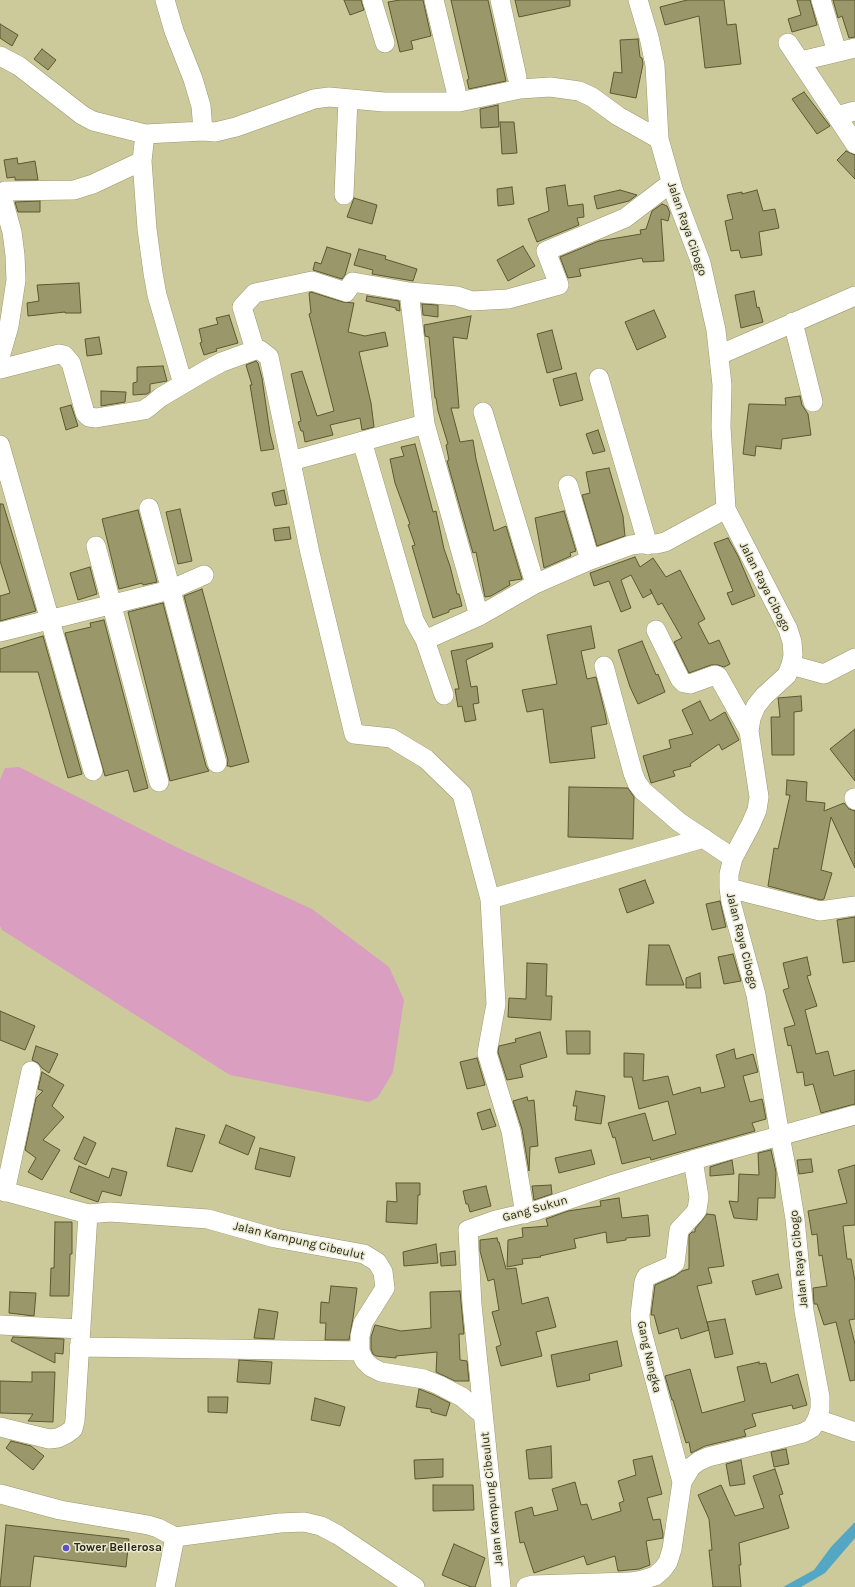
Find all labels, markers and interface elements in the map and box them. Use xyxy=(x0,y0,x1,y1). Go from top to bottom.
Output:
street label: Jalan Raya Cibogo xyxy=(664,180,710,278)
street label: Jalan Raya Cibogo xyxy=(736,540,794,634)
street label: Jalan Raya Cibogo xyxy=(723,892,761,990)
street label: Gang Sukun xyxy=(501,1193,569,1225)
street label: Jalan Raya Cibogo xyxy=(787,1209,811,1309)
street label: Jalan Kampung Cibeulut xyxy=(232,1219,366,1263)
street label: Gang Nangka xyxy=(634,1320,664,1394)
street label: Jalan Kampung Cibeulut xyxy=(478,1431,506,1567)
place label: Tower Bellerosa xyxy=(74,1541,162,1555)
marker: Tower Bellerosa xyxy=(61,1543,71,1553)

